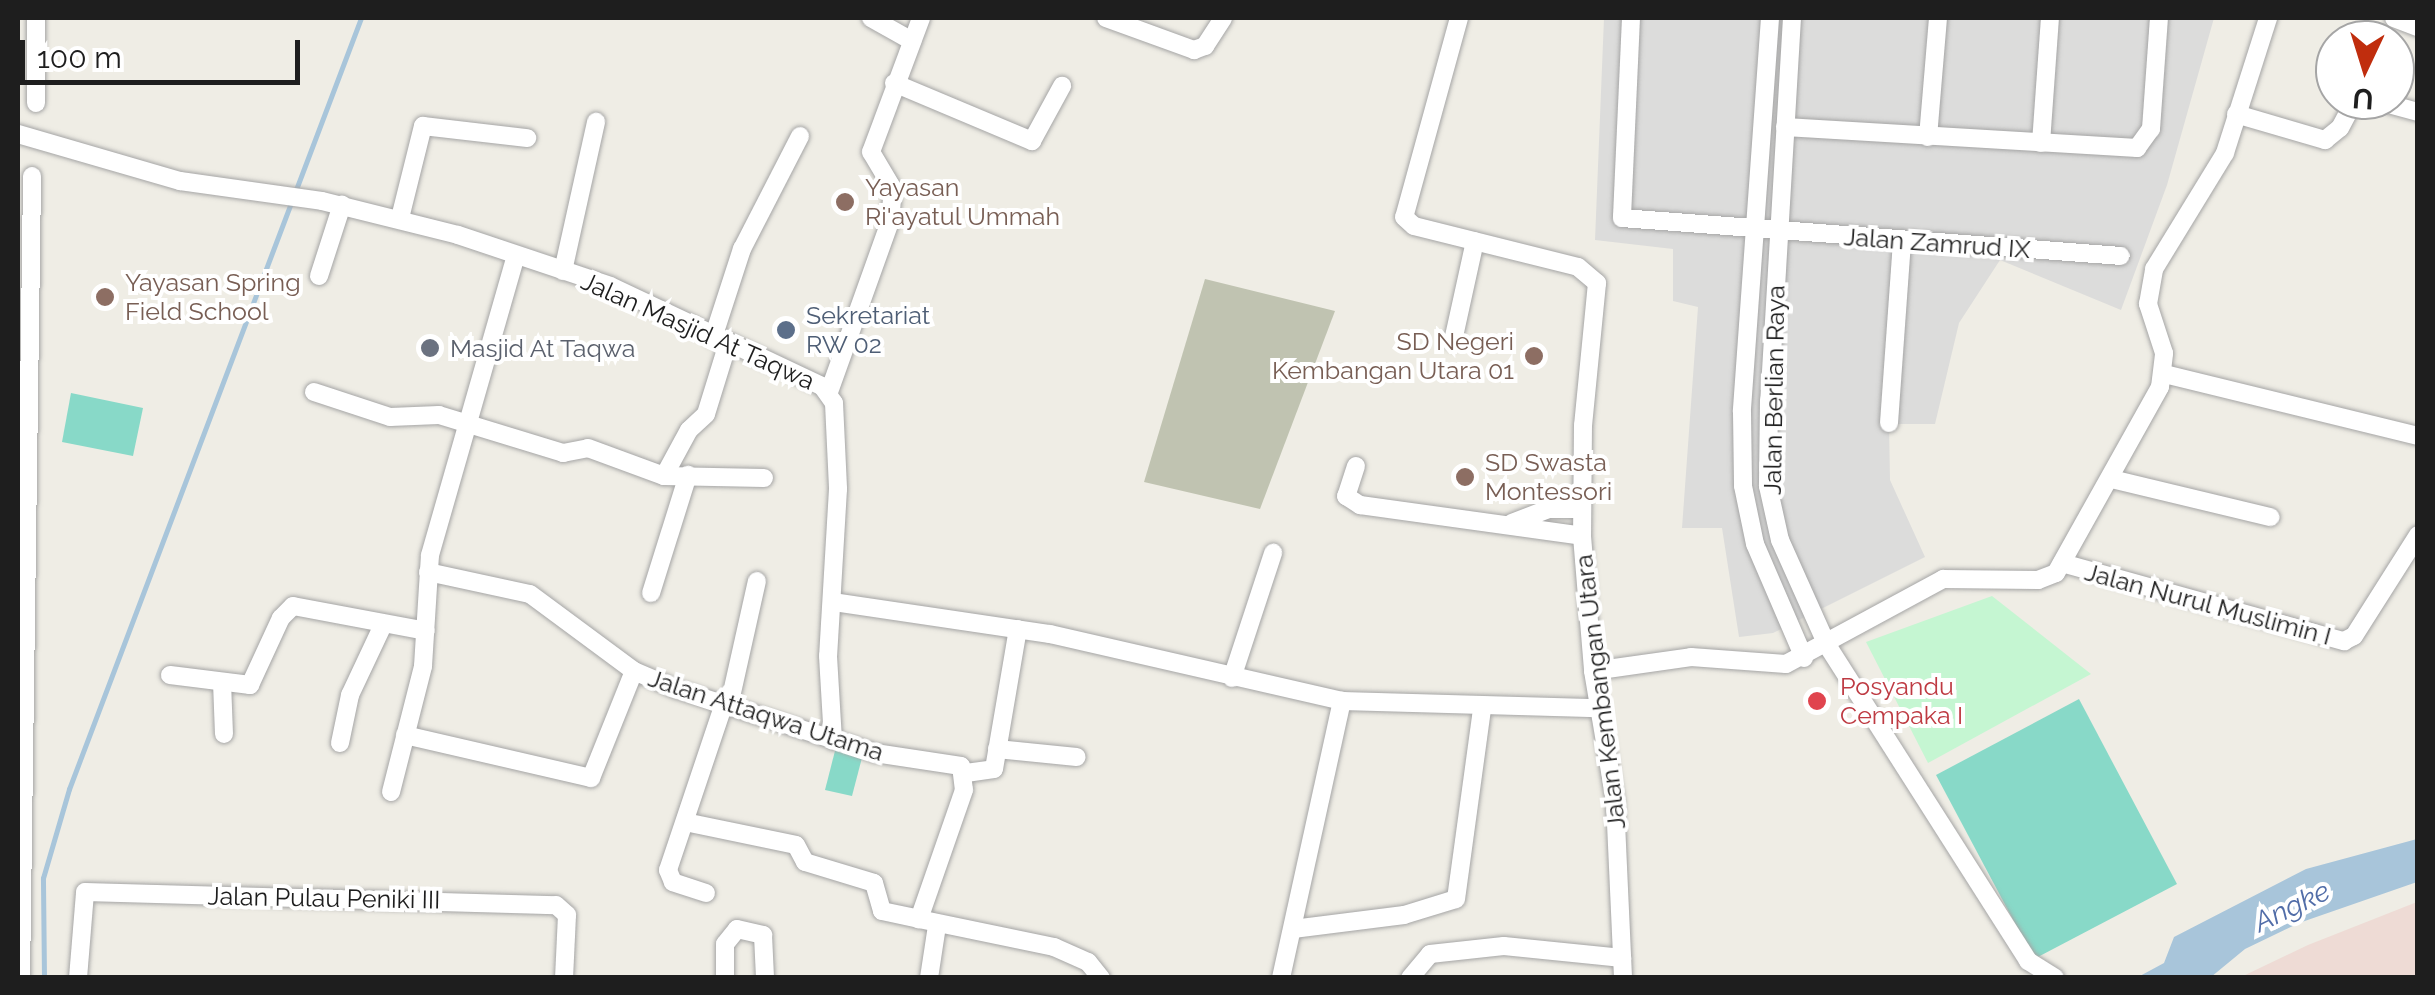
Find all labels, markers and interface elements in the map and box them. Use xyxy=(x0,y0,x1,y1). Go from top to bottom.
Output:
scale bar xyxy=(25,20,305,82)
north arrow xyxy=(2315,20,2415,120)
text: 100 m xyxy=(37,40,122,75)
text: U xyxy=(2351,81,2375,116)
place label: Yayasan Ri'ayatul Ummah xyxy=(865,173,1061,232)
marker: Yayasan Ri'ayatul Ummah xyxy=(834,191,856,213)
street label: Jalan Zamrud IX xyxy=(1843,222,2031,264)
street label: Jalan Masjid At Taqwa xyxy=(576,266,820,396)
place label: Yayasan Spring Field School xyxy=(125,268,301,327)
street label: Jalan Berlian Raya xyxy=(1757,285,1791,495)
marker: Yayasan Spring Field School xyxy=(94,286,116,308)
place label: Sekretariat RW 02 xyxy=(806,301,930,360)
marker: Sekretariat RW 02 xyxy=(775,319,797,341)
place label: SD Negeri Kembangan Utara 01 xyxy=(1272,327,1514,386)
place label: Masjid At Taqwa xyxy=(450,333,637,363)
marker: Masjid At Taqwa xyxy=(419,337,441,359)
marker: SD Negeri Kembangan Utara 01 xyxy=(1523,345,1545,367)
place label: SD Swasta Montessori xyxy=(1485,448,1612,507)
marker: SD Swasta Montessori xyxy=(1454,466,1476,488)
street label: Jalan Kembangan Utara xyxy=(1568,553,1632,831)
street label: Jalan Nurul Muslimin I xyxy=(2081,557,2335,651)
street label: Jalan Attaqwa Utama xyxy=(644,663,888,767)
place label: Posyandu Cempaka I xyxy=(1840,672,1963,731)
marker: Posyandu Cempaka I xyxy=(1804,688,1830,714)
water label: Angke xyxy=(2249,874,2335,940)
street label: Jalan Pulau Peniki III xyxy=(207,881,441,915)

